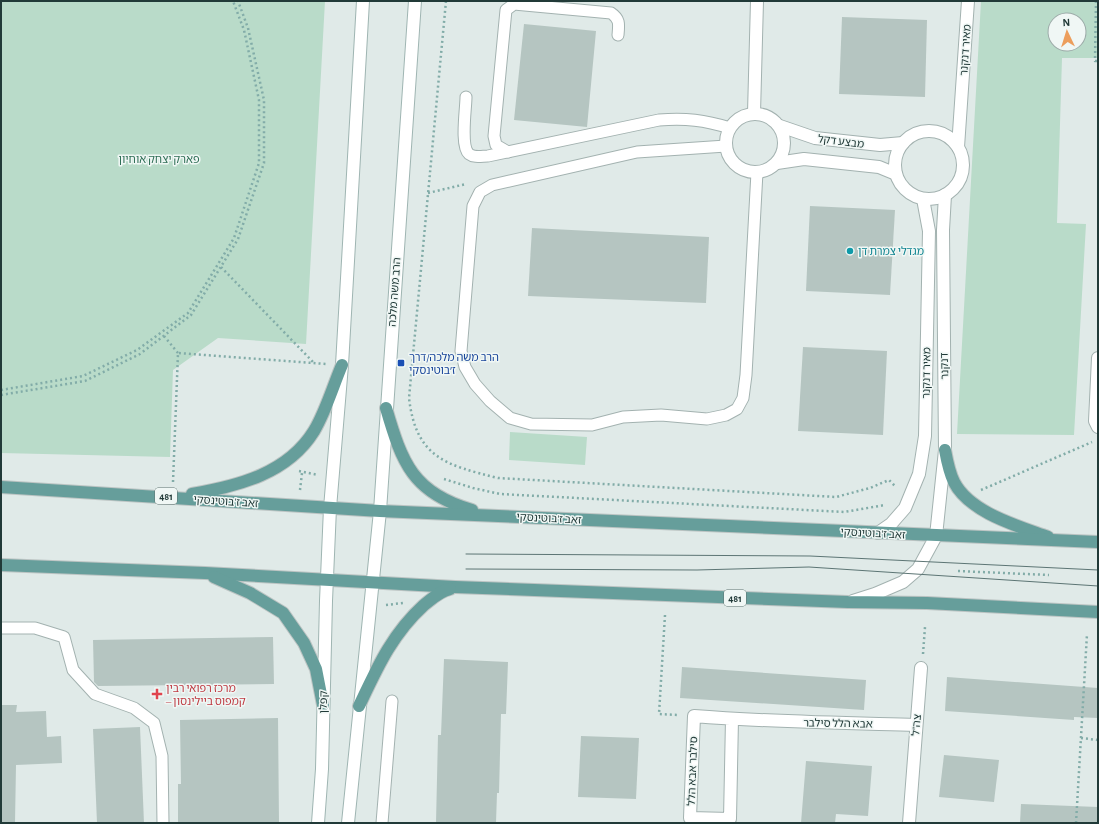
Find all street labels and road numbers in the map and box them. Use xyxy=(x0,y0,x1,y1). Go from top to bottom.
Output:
street label: מאיר דנקנר xyxy=(958,24,973,76)
street label: מבצע דקל xyxy=(817,133,865,150)
street label: הרב משה מלכה xyxy=(387,257,402,327)
street label: מאיר דנקנר xyxy=(921,347,932,399)
street label: דנקנר xyxy=(939,352,950,380)
road number: 481 xyxy=(155,488,177,504)
street label: זאב ז'בוטינסקי xyxy=(193,494,259,509)
street label: זאב ז'בוטינסקי xyxy=(516,511,582,526)
street label: זאב ז'בוטינסקי xyxy=(840,526,906,541)
road number: 481 xyxy=(724,590,746,606)
street label: קפלן xyxy=(318,690,329,714)
street label: צה"ל xyxy=(910,714,923,736)
street label: אבא הלל סילבר xyxy=(803,717,873,730)
street label: סילבר אבא הלל xyxy=(686,736,699,806)

